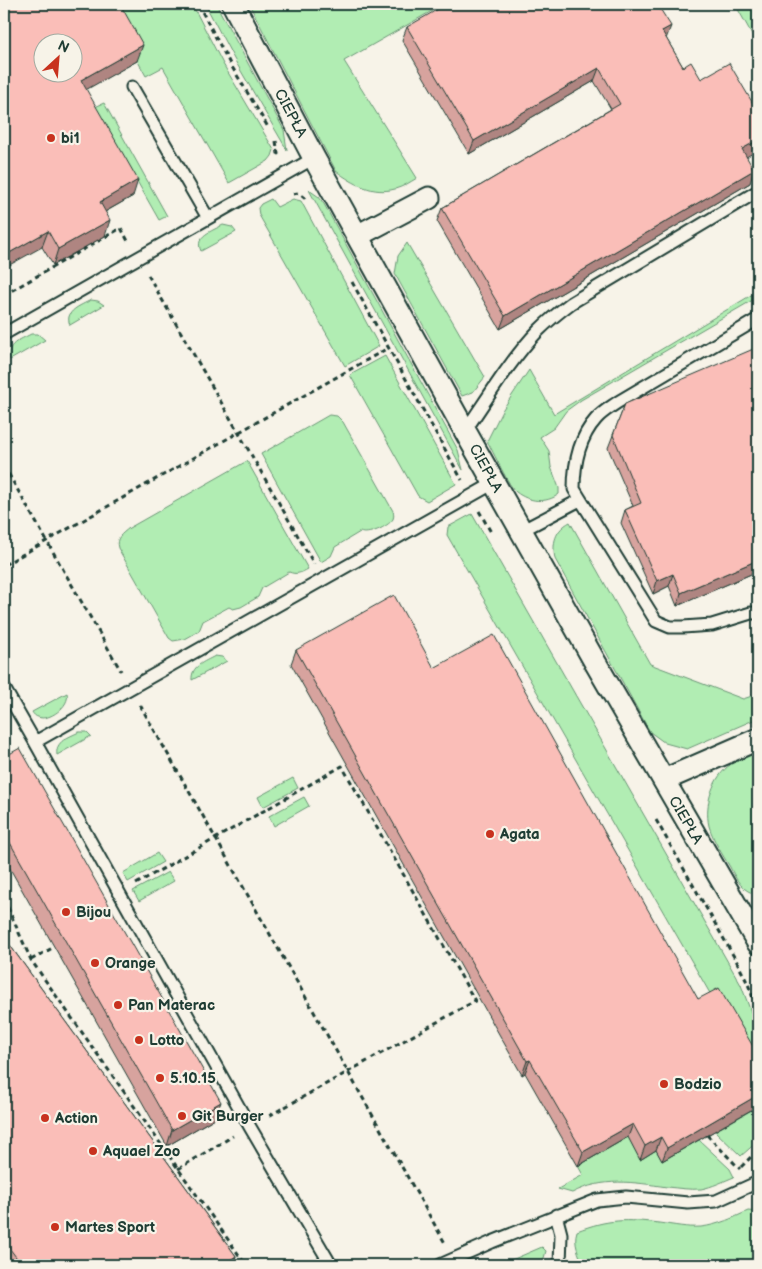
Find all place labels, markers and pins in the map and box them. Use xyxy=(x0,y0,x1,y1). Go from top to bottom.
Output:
place label: bi1 xyxy=(61,129,80,148)
marker: bi1 xyxy=(45,132,57,144)
place label: Agata xyxy=(499,825,540,844)
marker: Agata xyxy=(484,828,496,840)
place label: Bijou xyxy=(76,903,111,922)
marker: Bijou xyxy=(60,906,72,918)
place label: Orange xyxy=(105,954,156,973)
marker: Orange xyxy=(89,957,101,969)
place label: Pan Materac xyxy=(128,996,215,1015)
marker: Pan Materac xyxy=(112,999,124,1011)
place label: Lotto xyxy=(149,1031,185,1050)
marker: Lotto xyxy=(133,1034,145,1046)
place label: 5.10.15 xyxy=(170,1069,216,1088)
marker: 5.10.15 xyxy=(154,1072,166,1084)
place label: Bodzio xyxy=(674,1075,722,1094)
marker: Bodzio xyxy=(658,1078,670,1090)
place label: Git Burger xyxy=(192,1107,265,1126)
place label: Action xyxy=(54,1109,98,1128)
marker: Git Burger xyxy=(176,1110,188,1122)
marker: Action xyxy=(39,1112,51,1124)
place label: Aquael Zoo xyxy=(102,1142,181,1161)
marker: Aquael Zoo xyxy=(87,1145,99,1157)
place label: Martes Sport xyxy=(65,1218,155,1237)
marker: Martes Sport xyxy=(49,1221,61,1233)

